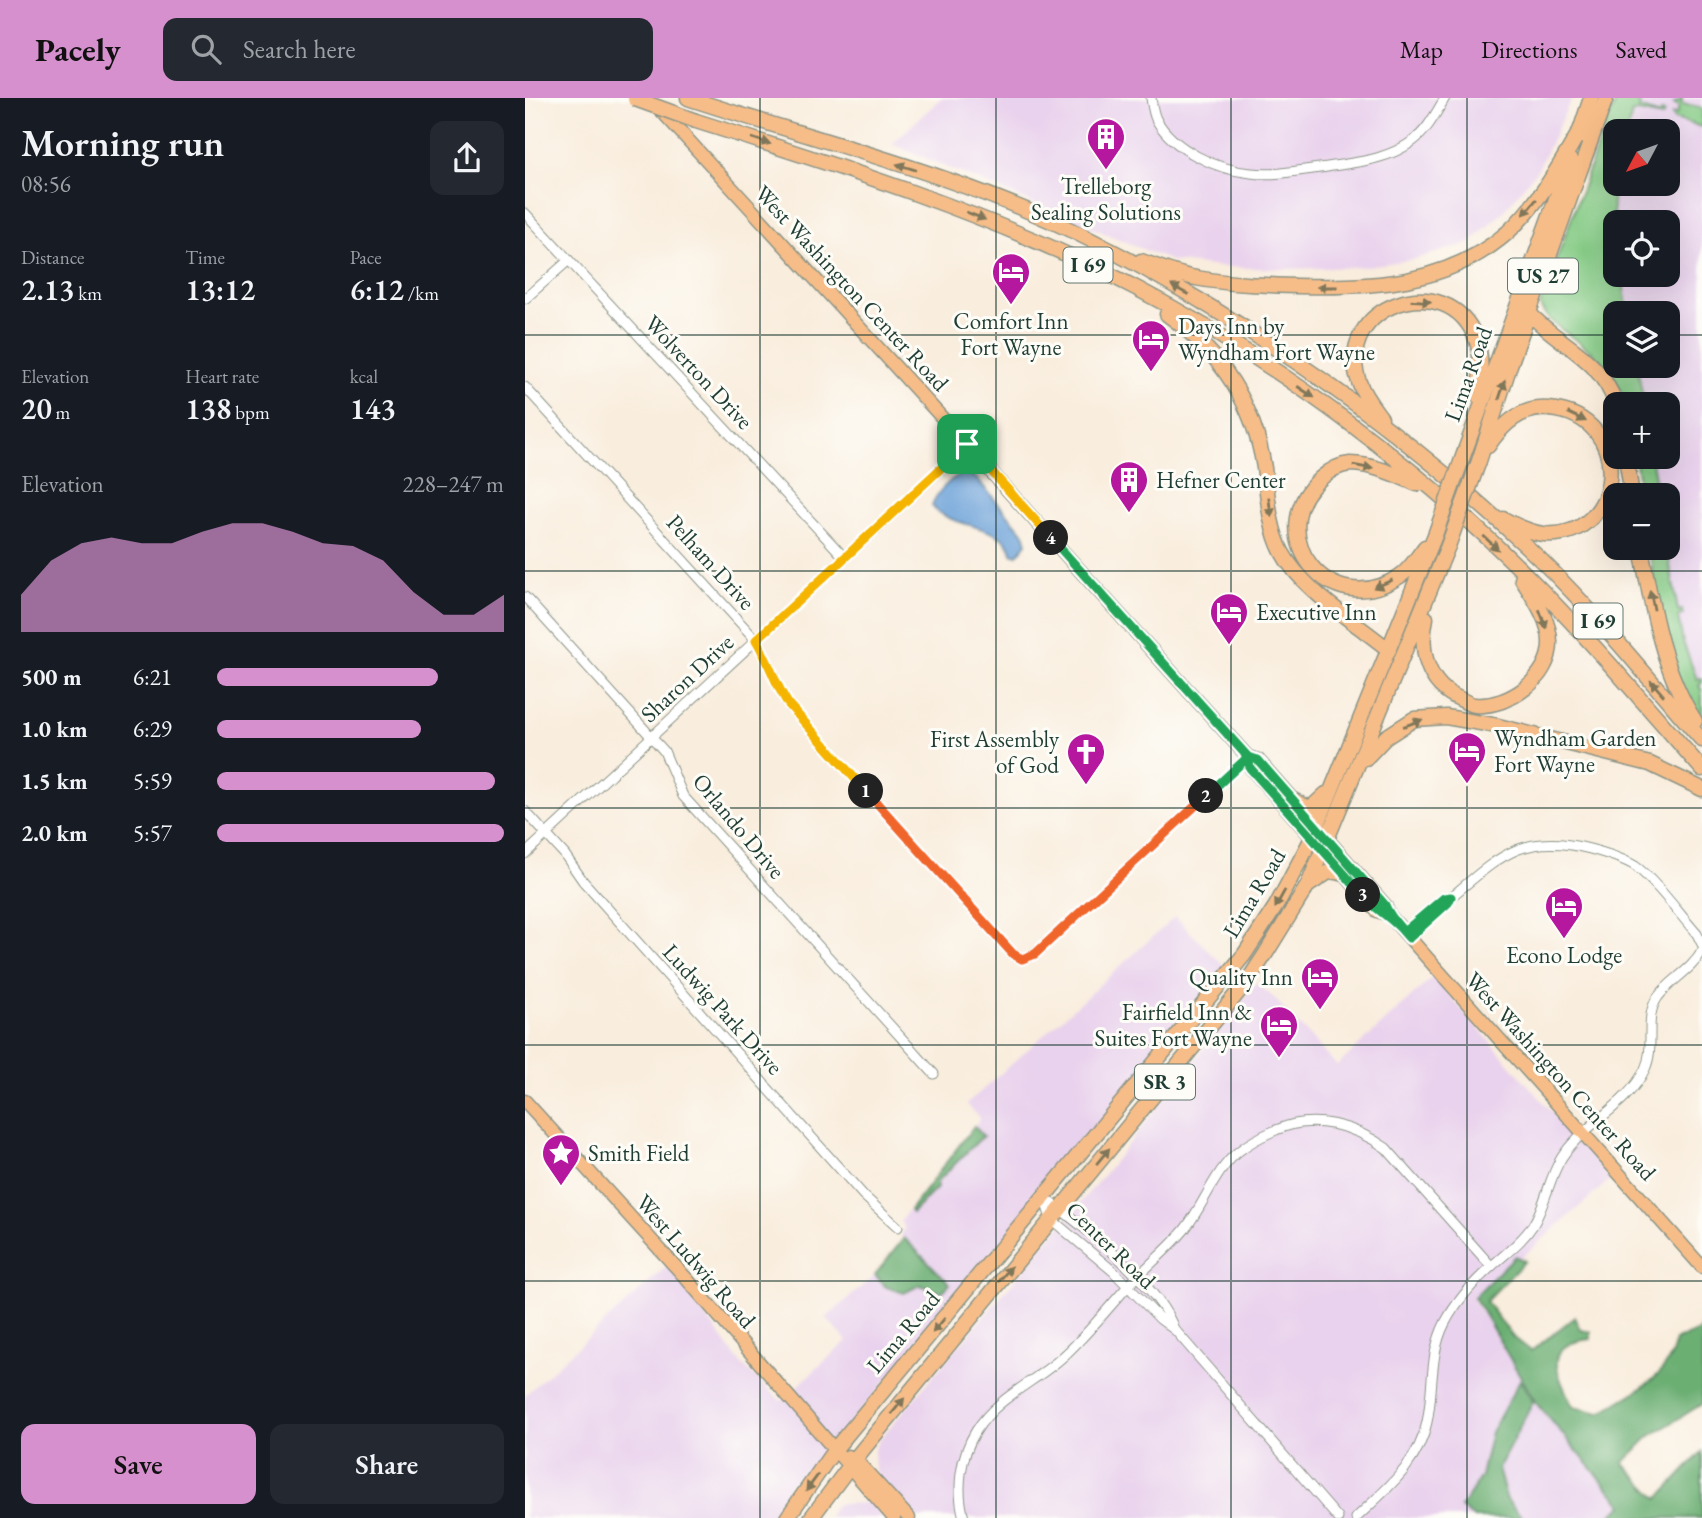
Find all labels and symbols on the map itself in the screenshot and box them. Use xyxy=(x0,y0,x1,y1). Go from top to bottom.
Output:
building icon: Trelleborg Sealing Solutions xyxy=(1085,116,1127,171)
north arrow xyxy=(1603,119,1680,196)
one-way arrow xyxy=(751,136,772,147)
one-way arrow xyxy=(895,161,916,172)
place label: Trelleborg Sealing Solutions xyxy=(1031,171,1181,227)
street label: West Washington Center Road xyxy=(748,179,956,398)
one-way arrow xyxy=(1523,199,1538,216)
one-way arrow xyxy=(966,211,987,222)
road number: I 69 xyxy=(1063,248,1113,282)
hotel icon: Comfort Inn Fort Wayne xyxy=(990,251,1032,306)
road number: US 27 xyxy=(1508,258,1578,294)
one-way arrow xyxy=(1316,281,1338,292)
one-way arrow xyxy=(1170,284,1189,296)
one-way arrow xyxy=(1411,295,1433,306)
place label: Comfort Inn Fort Wayne xyxy=(953,306,1069,362)
street label: Wolverton Drive xyxy=(638,308,760,436)
place label: Days Inn by Wyndham Fort Wayne xyxy=(1178,311,1375,367)
hotel icon: Days Inn by Wyndham Fort Wayne xyxy=(1130,318,1172,373)
street label: Lima Road xyxy=(1437,322,1499,426)
one-way arrow xyxy=(1497,380,1507,401)
one-way arrow xyxy=(1296,385,1315,398)
one-way arrow xyxy=(1567,412,1587,423)
pin xyxy=(937,414,997,474)
building icon: Hefner Center xyxy=(1108,459,1150,514)
one-way arrow xyxy=(1352,462,1374,473)
place label: Hefner Center xyxy=(1156,465,1286,495)
one-way arrow xyxy=(1264,497,1275,519)
street label: Pelham Drive xyxy=(660,508,762,616)
pin: 4 xyxy=(1033,520,1069,556)
one-way arrow xyxy=(1482,534,1499,550)
one-way arrow xyxy=(1373,578,1394,589)
one-way arrow xyxy=(1646,589,1657,611)
hotel icon: Executive Inn xyxy=(1208,591,1250,646)
place label: Executive Inn xyxy=(1256,597,1377,627)
road number: I 69 xyxy=(1573,603,1623,638)
one-way arrow xyxy=(1538,609,1549,630)
street label: Sharon Drive xyxy=(634,627,740,729)
one-way arrow xyxy=(1650,680,1665,697)
one-way arrow xyxy=(1403,717,1424,728)
place label: Wyndham Garden Fort Wayne xyxy=(1494,723,1657,779)
place label: First Assembly of God xyxy=(930,724,1060,780)
hotel icon: Wyndham Garden Fort Wayne xyxy=(1446,730,1488,785)
church icon: First Assembly of God xyxy=(1065,731,1107,786)
street label: Orlando Drive xyxy=(686,767,792,885)
pin: 1 xyxy=(849,774,883,808)
pin: 2 xyxy=(1189,778,1223,814)
street label: Lima Road xyxy=(1216,843,1293,943)
pin: 3 xyxy=(1345,878,1381,912)
hotel icon: Econo Lodge xyxy=(1543,885,1585,940)
one-way arrow xyxy=(1274,889,1286,908)
street label: Ludwig Park Drive xyxy=(656,937,790,1081)
place label: Econo Lodge xyxy=(1506,940,1622,970)
hotel icon: Quality Inn xyxy=(1299,956,1341,1011)
place label: Quality Inn xyxy=(1189,962,1293,992)
street label: West Washington Center Road xyxy=(1459,965,1663,1187)
place label: Fairfield Inn & Suites Fort Wayne xyxy=(1094,997,1252,1053)
hotel icon: Fairfield Inn & Suites Fort Wayne xyxy=(1258,1004,1300,1059)
road number: SR 3 xyxy=(1135,1065,1195,1100)
place icon: Smith Field xyxy=(540,1132,582,1187)
place label: Smith Field xyxy=(588,1138,690,1168)
one-way arrow xyxy=(1095,1147,1111,1165)
street label: West Ludwig Road xyxy=(629,1188,763,1335)
street label: Center Road xyxy=(1060,1195,1163,1296)
one-way arrow xyxy=(998,1266,1013,1284)
street label: Lima Road xyxy=(860,1284,946,1380)
one-way arrow xyxy=(932,1316,947,1333)
one-way arrow xyxy=(890,1398,905,1415)
one-way arrow xyxy=(805,1474,819,1492)

